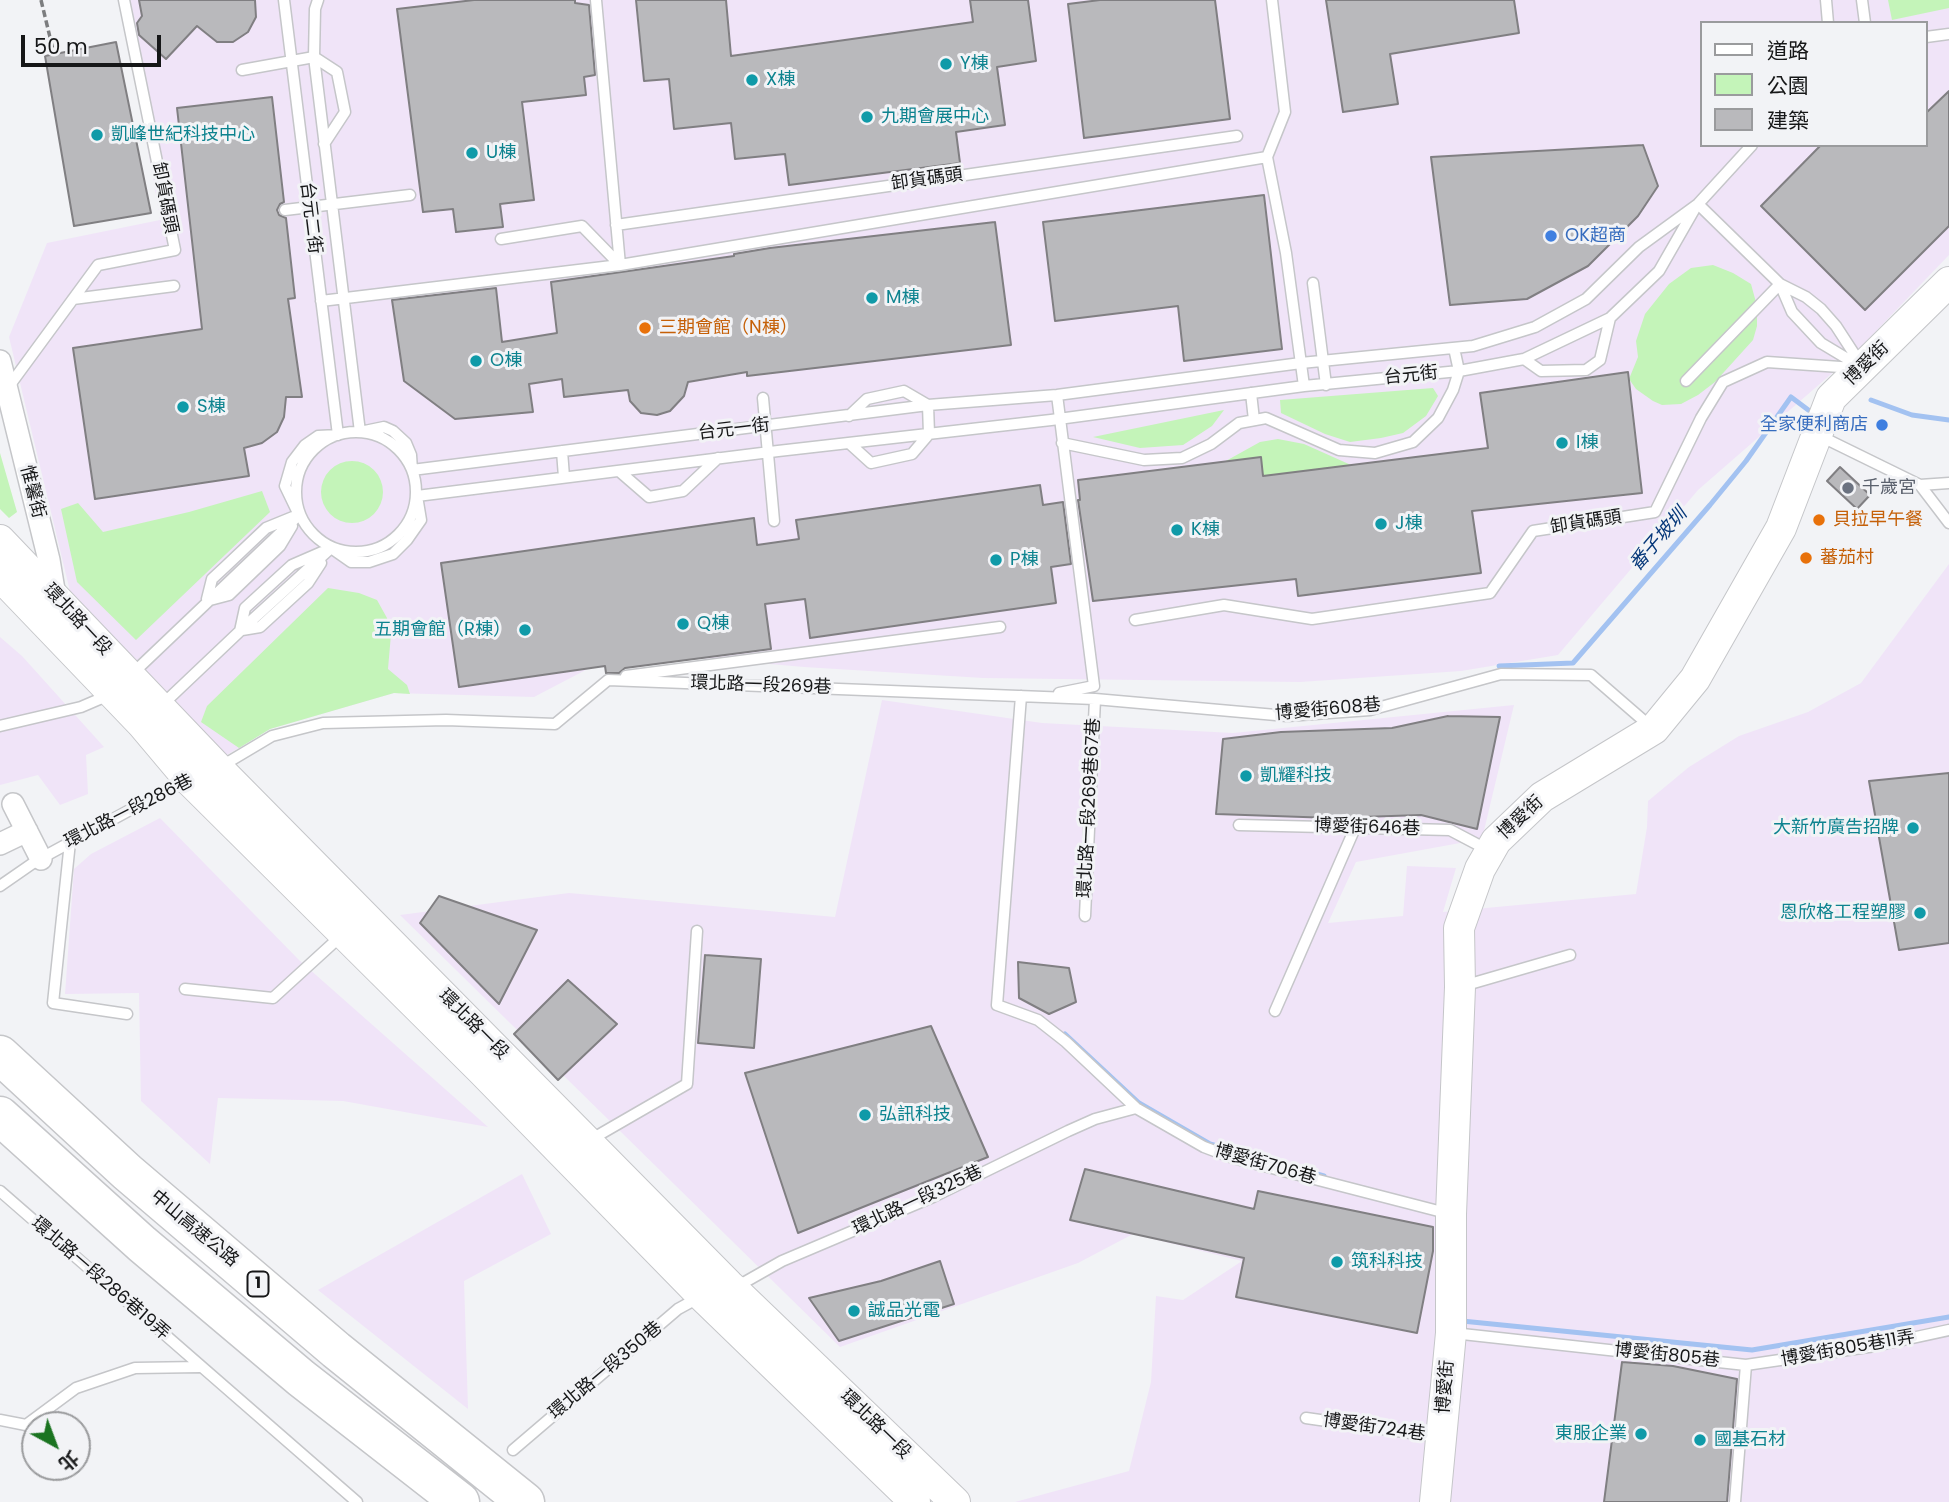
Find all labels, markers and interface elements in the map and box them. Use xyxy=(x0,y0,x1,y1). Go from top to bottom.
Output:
scale bar xyxy=(24,21,164,65)
legend xyxy=(1700,21,1928,147)
text: 50 m xyxy=(34,32,88,61)
text: 道路 xyxy=(1767,36,1809,65)
place label: Y棟 xyxy=(960,53,989,75)
marker: Y棟 xyxy=(938,56,954,72)
place label: X棟 xyxy=(766,69,795,91)
text: 公園 xyxy=(1767,71,1809,100)
marker: X棟 xyxy=(744,72,760,88)
place label: 九期會展中心 xyxy=(881,106,989,128)
text: 建築 xyxy=(1767,106,1809,135)
marker: 九期會展中心 xyxy=(859,109,875,125)
place label: 凱峰世紀科技中心 xyxy=(111,124,255,146)
marker: 凱峰世紀科技中心 xyxy=(89,127,105,143)
place label: U棟 xyxy=(486,142,516,164)
marker: U棟 xyxy=(464,145,480,161)
street label: 卸貨碼頭 xyxy=(147,161,181,235)
street label: 卸貨碼頭 xyxy=(890,164,964,196)
street label: 台元二街 xyxy=(295,181,325,255)
place label: OK超商 xyxy=(1565,225,1626,247)
marker: OK超商 xyxy=(1543,228,1559,244)
place label: M棟 xyxy=(886,287,919,309)
marker: M棟 xyxy=(864,290,880,306)
place label: 三期會館（N棟） xyxy=(659,317,798,339)
marker: 三期會館（N棟） xyxy=(637,320,653,336)
street label: 博愛街 xyxy=(1840,337,1894,391)
place label: O棟 xyxy=(490,350,522,372)
marker: O棟 xyxy=(468,353,484,369)
street label: 台元街 xyxy=(1383,362,1439,390)
place label: S棟 xyxy=(197,396,226,418)
marker: S棟 xyxy=(175,399,191,415)
place label: 全家便利商店 xyxy=(1760,414,1868,436)
street label: 台元一街 xyxy=(697,415,771,445)
marker: 全家便利商店 xyxy=(1874,417,1890,433)
place label: I棟 xyxy=(1576,432,1598,454)
marker: I棟 xyxy=(1554,435,1570,451)
street label: 惟馨街 xyxy=(15,463,49,521)
place label: 千歲宮 xyxy=(1862,477,1916,499)
marker: 千歲宮 xyxy=(1840,480,1856,496)
water label: 番子坡圳 xyxy=(1625,504,1693,576)
street label: 卸貨碼頭 xyxy=(1549,507,1623,539)
place label: 貝拉早午餐 xyxy=(1833,509,1923,531)
marker: 貝拉早午餐 xyxy=(1811,512,1827,528)
place label: J棟 xyxy=(1395,513,1423,535)
marker: J棟 xyxy=(1373,516,1389,532)
place label: K棟 xyxy=(1191,519,1220,541)
marker: K棟 xyxy=(1169,522,1185,538)
place label: 蕃茄村 xyxy=(1820,547,1874,569)
place label: P棟 xyxy=(1010,549,1038,571)
marker: 蕃茄村 xyxy=(1798,550,1814,566)
marker: P棟 xyxy=(988,552,1004,568)
street label: 環北路一段 xyxy=(38,580,116,660)
place label: Q棟 xyxy=(697,613,729,635)
marker: Q棟 xyxy=(675,616,691,632)
place label: 五期會館（R棟） xyxy=(374,619,511,641)
marker: 五期會館（R棟） xyxy=(517,622,533,638)
street label: 環北路一段269巷 xyxy=(690,673,832,699)
street label: 博愛街608巷 xyxy=(1274,695,1382,725)
street label: 環北路一段269巷67巷 xyxy=(1074,717,1106,899)
place label: 凱耀科技 xyxy=(1260,765,1332,787)
marker: 凱耀科技 xyxy=(1238,768,1254,784)
street label: 環北路一段286巷 xyxy=(61,770,197,854)
street label: 博愛街 xyxy=(1494,792,1548,844)
street label: 博愛街646巷 xyxy=(1314,815,1420,841)
place label: 大新竹廣告招牌 xyxy=(1773,817,1899,839)
marker: 大新竹廣告招牌 xyxy=(1905,820,1921,836)
place label: 恩欣格工程塑膠 xyxy=(1780,902,1906,924)
marker: 恩欣格工程塑膠 xyxy=(1912,905,1928,921)
street label: 環北路一段 xyxy=(434,986,512,1064)
place label: 弘訊科技 xyxy=(879,1104,951,1126)
marker: 弘訊科技 xyxy=(857,1107,873,1123)
street label: 博愛街706巷 xyxy=(1212,1140,1318,1190)
street label: 環北路一段325巷 xyxy=(850,1162,986,1240)
street label: 中山高速公路 xyxy=(146,1186,242,1272)
street label: 環北路一段286巷19弄 xyxy=(26,1213,174,1345)
place label: 筑科科技 xyxy=(1351,1251,1423,1273)
marker: 筑科科技 xyxy=(1329,1254,1345,1270)
road number: 1 xyxy=(247,1272,268,1296)
place label: 誠品光電 xyxy=(868,1300,940,1322)
marker: 誠品光電 xyxy=(846,1303,862,1319)
street label: 環北路一段350巷 xyxy=(545,1317,667,1425)
street label: 博愛街805巷11弄 xyxy=(1779,1327,1917,1371)
street label: 博愛街805巷 xyxy=(1613,1340,1721,1372)
street label: 博愛街 xyxy=(1433,1359,1459,1415)
street label: 環北路一段 xyxy=(835,1386,915,1464)
street label: 博愛街724巷 xyxy=(1321,1410,1427,1446)
north arrow xyxy=(21,1411,91,1481)
place label: 東服企業 xyxy=(1555,1423,1627,1445)
marker: 東服企業 xyxy=(1633,1426,1649,1442)
place label: 國基石材 xyxy=(1714,1429,1786,1451)
marker: 國基石材 xyxy=(1692,1432,1708,1448)
text: 北 xyxy=(53,1444,85,1477)

